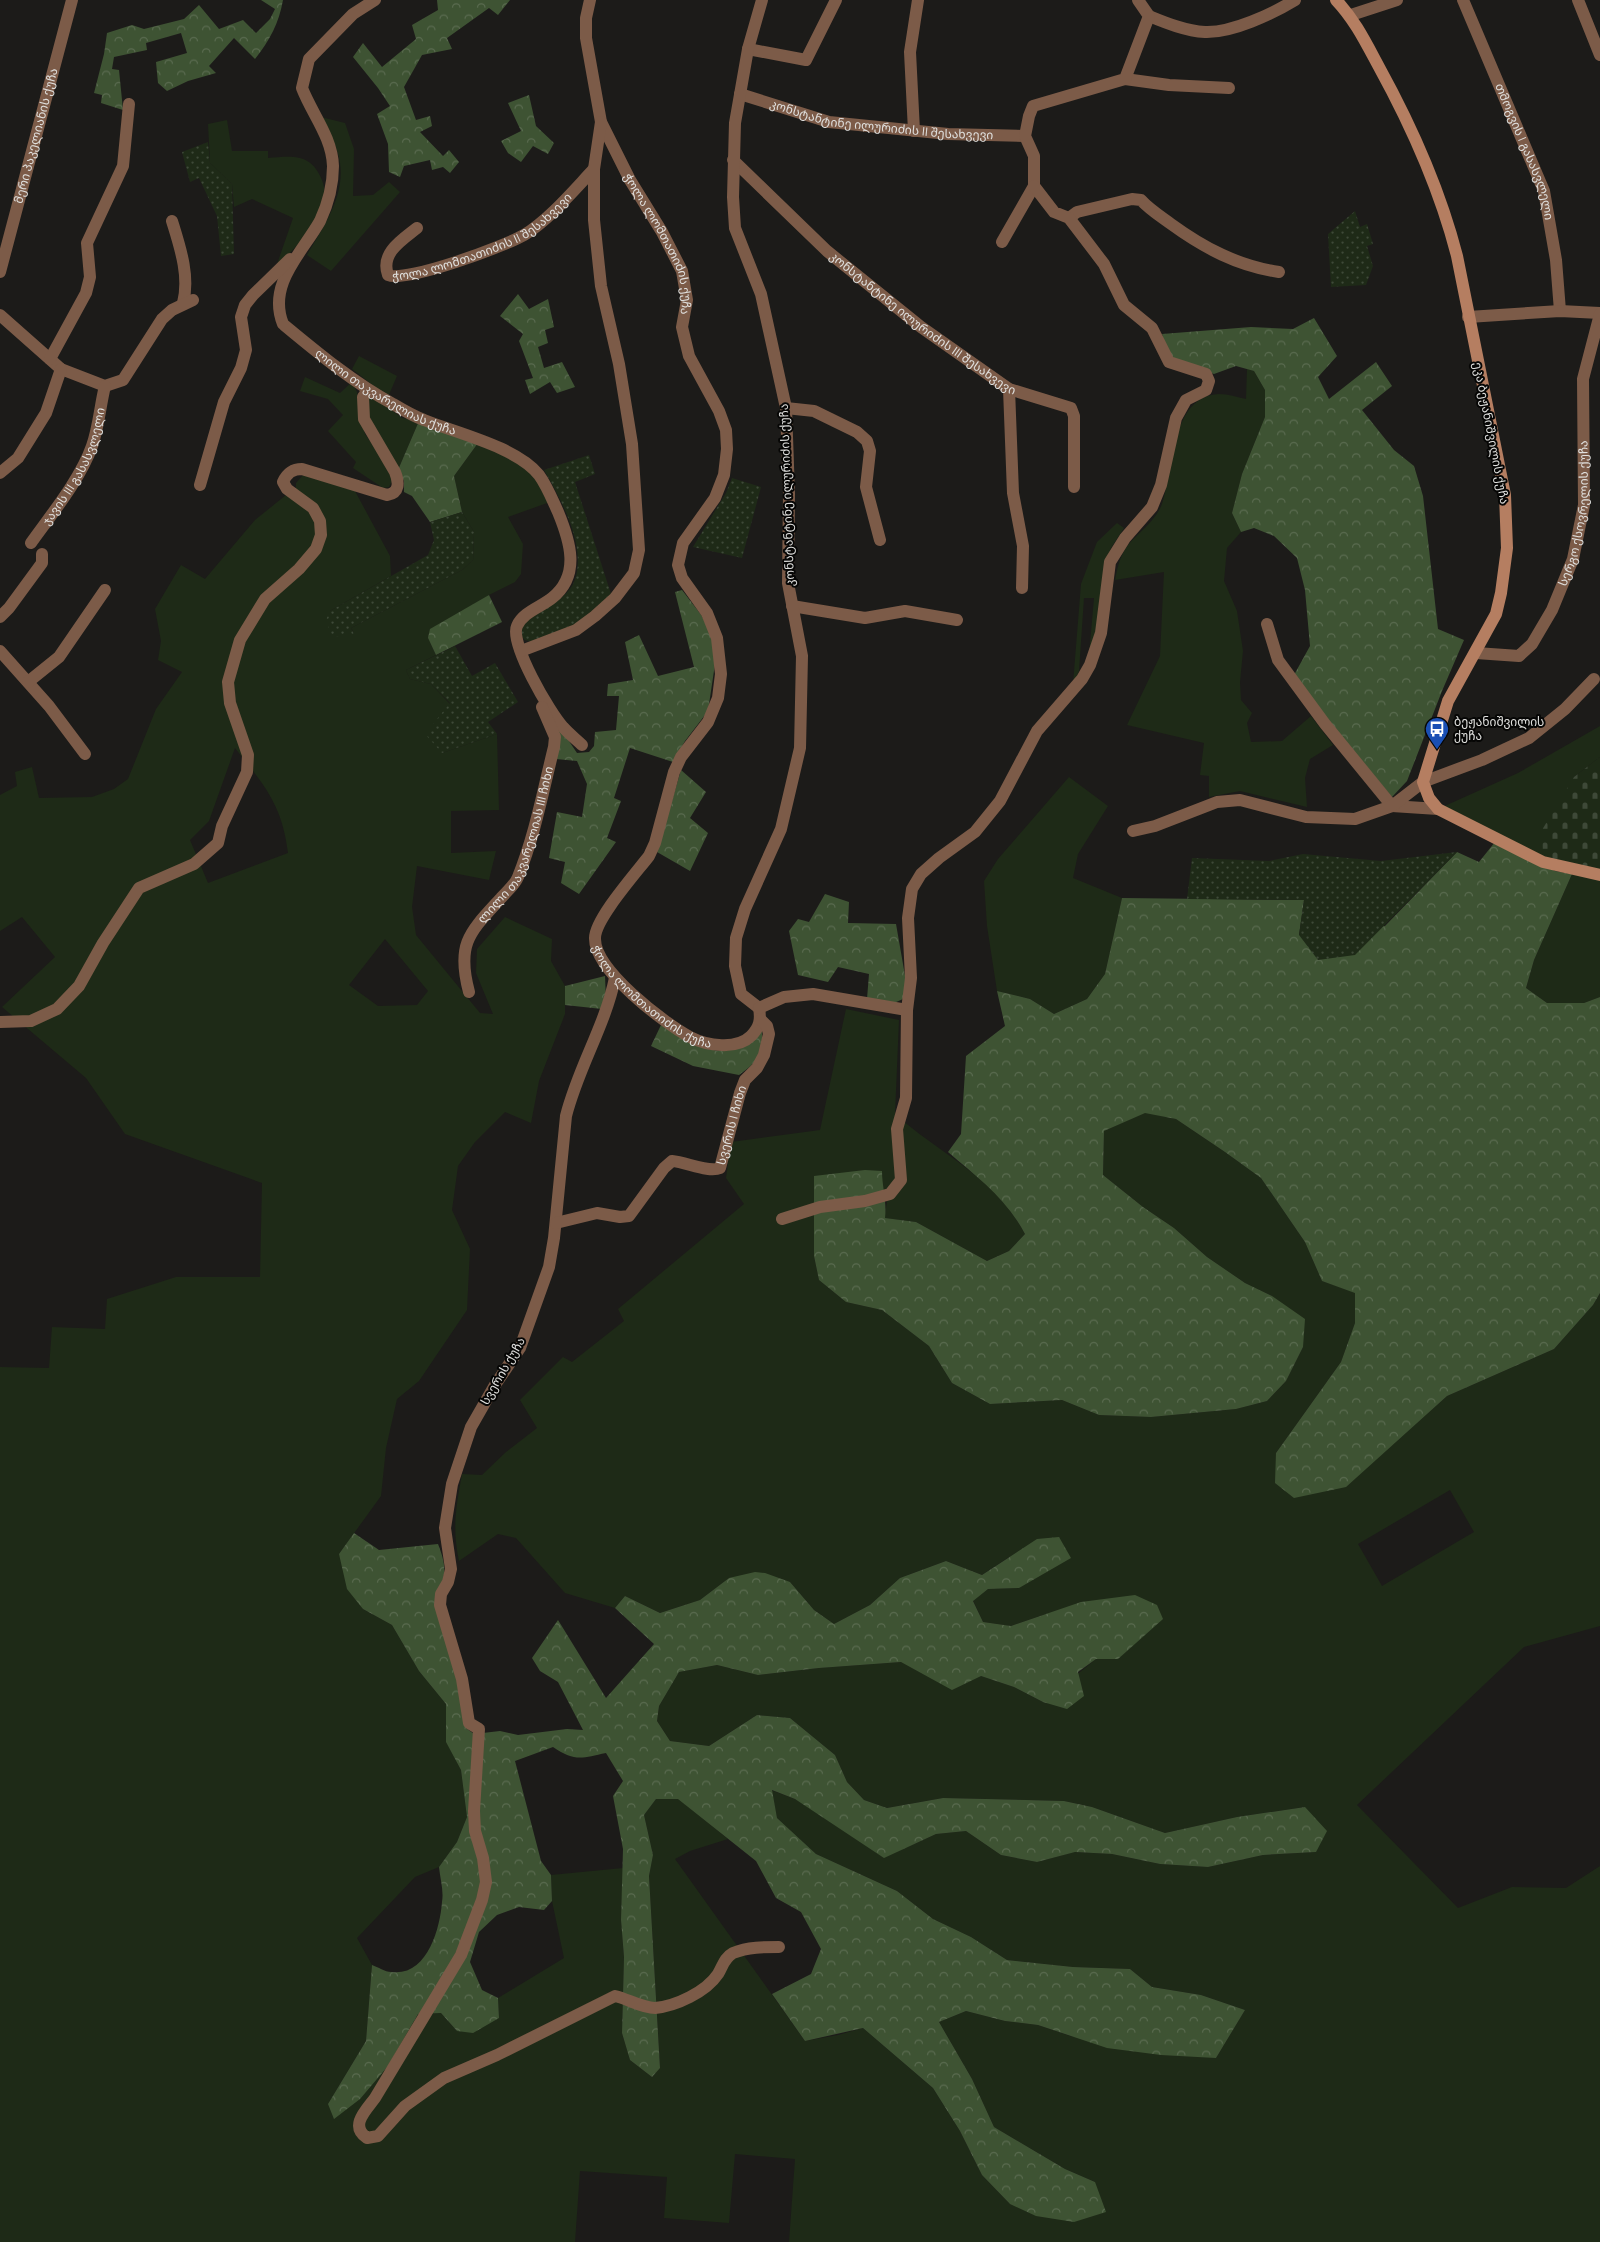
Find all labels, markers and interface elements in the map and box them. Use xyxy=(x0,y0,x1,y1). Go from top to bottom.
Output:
street label: მერი პაკელიანის ქუჩა xyxy=(11,66,60,205)
street label: თმოგვის I გასასვლელი xyxy=(1493,81,1556,221)
street label: კონსტანტინე ილურიძის II შესახვევი xyxy=(768,97,994,142)
street label: ჭოლა ლომთათიძის ქუჩა xyxy=(621,171,694,316)
street label: ჭოლა ლომთათიძის II შესახვევი xyxy=(392,190,574,283)
street label: კონსტანტინე ილურიძის III შესახვევი xyxy=(827,249,1017,397)
street label: ლილი თაკვარელიას ქუჩა xyxy=(312,346,458,437)
street label: ეკა ბეჟანიშვილის ქუჩა xyxy=(1469,361,1512,505)
street label: კონსტანტინე ილურიძის ქუჩა xyxy=(777,403,798,587)
street label: ჯავის III გასასვლელი xyxy=(39,407,107,528)
street label: სერგო ქსოვრელის ქუჩა xyxy=(1556,440,1592,588)
place label: ბეჟანიშვილის ქუჩა xyxy=(1454,715,1544,743)
bus stop icon: ბეჟანიშვილის ქუჩა xyxy=(1424,716,1450,750)
street label: ლილი თაკვარელიას III ჩიხი xyxy=(475,765,555,927)
street label: ჭოლა ლომთათიძის ქუჩა xyxy=(589,943,713,1050)
street label: სვერის I ჩიხი xyxy=(714,1083,748,1166)
street label: სვერის ქუჩა xyxy=(478,1335,528,1407)

